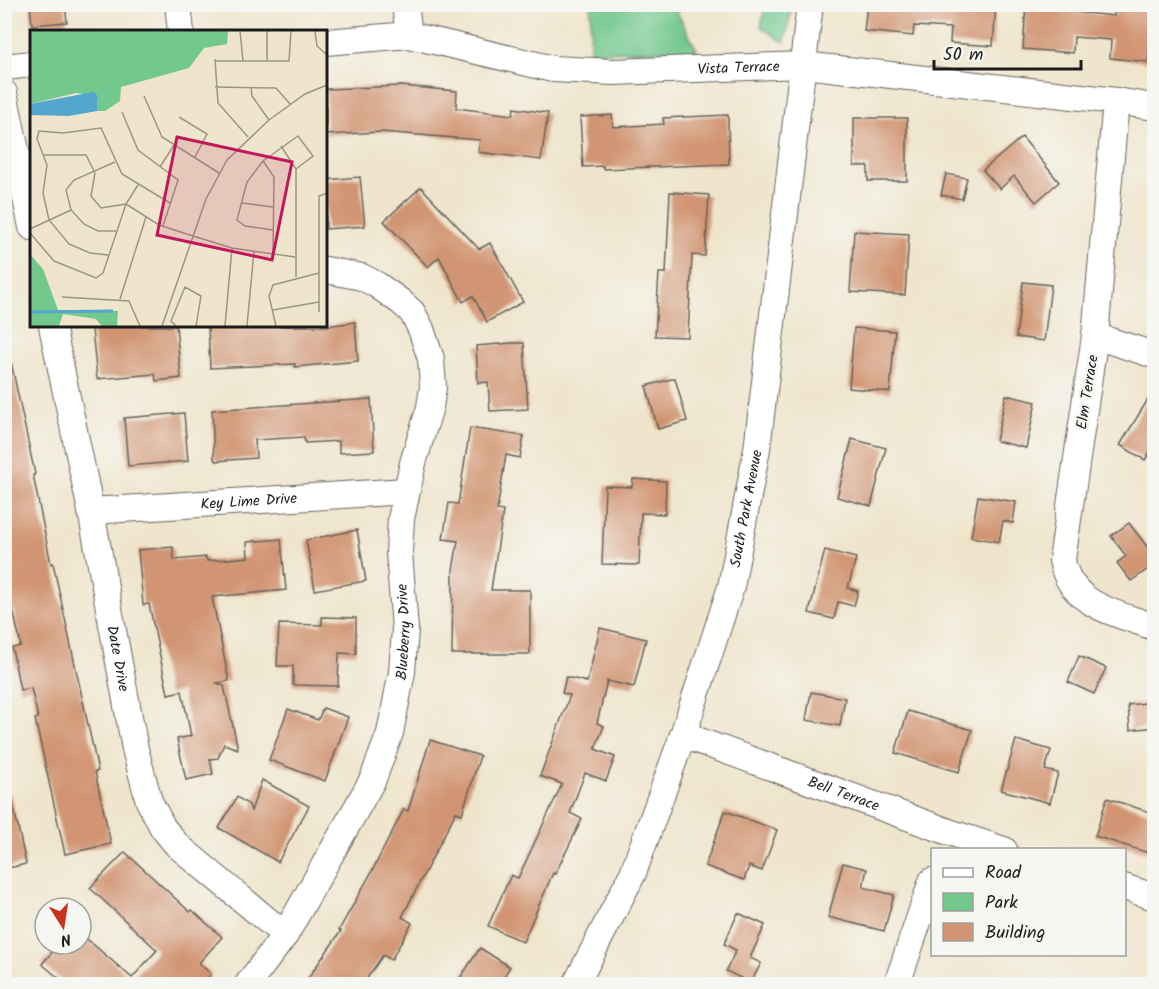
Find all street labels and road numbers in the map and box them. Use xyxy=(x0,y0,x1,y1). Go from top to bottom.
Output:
street label: Vista Terrace xyxy=(697,55,780,82)
street label: Elm Terrace xyxy=(1070,353,1106,431)
street label: South Park Avenue xyxy=(724,448,770,570)
street label: Key Lime Drive xyxy=(200,487,298,517)
street label: Blueberry Drive xyxy=(390,583,418,682)
street label: Date Drive xyxy=(99,624,135,694)
street label: Bell Terrace xyxy=(804,770,883,819)

